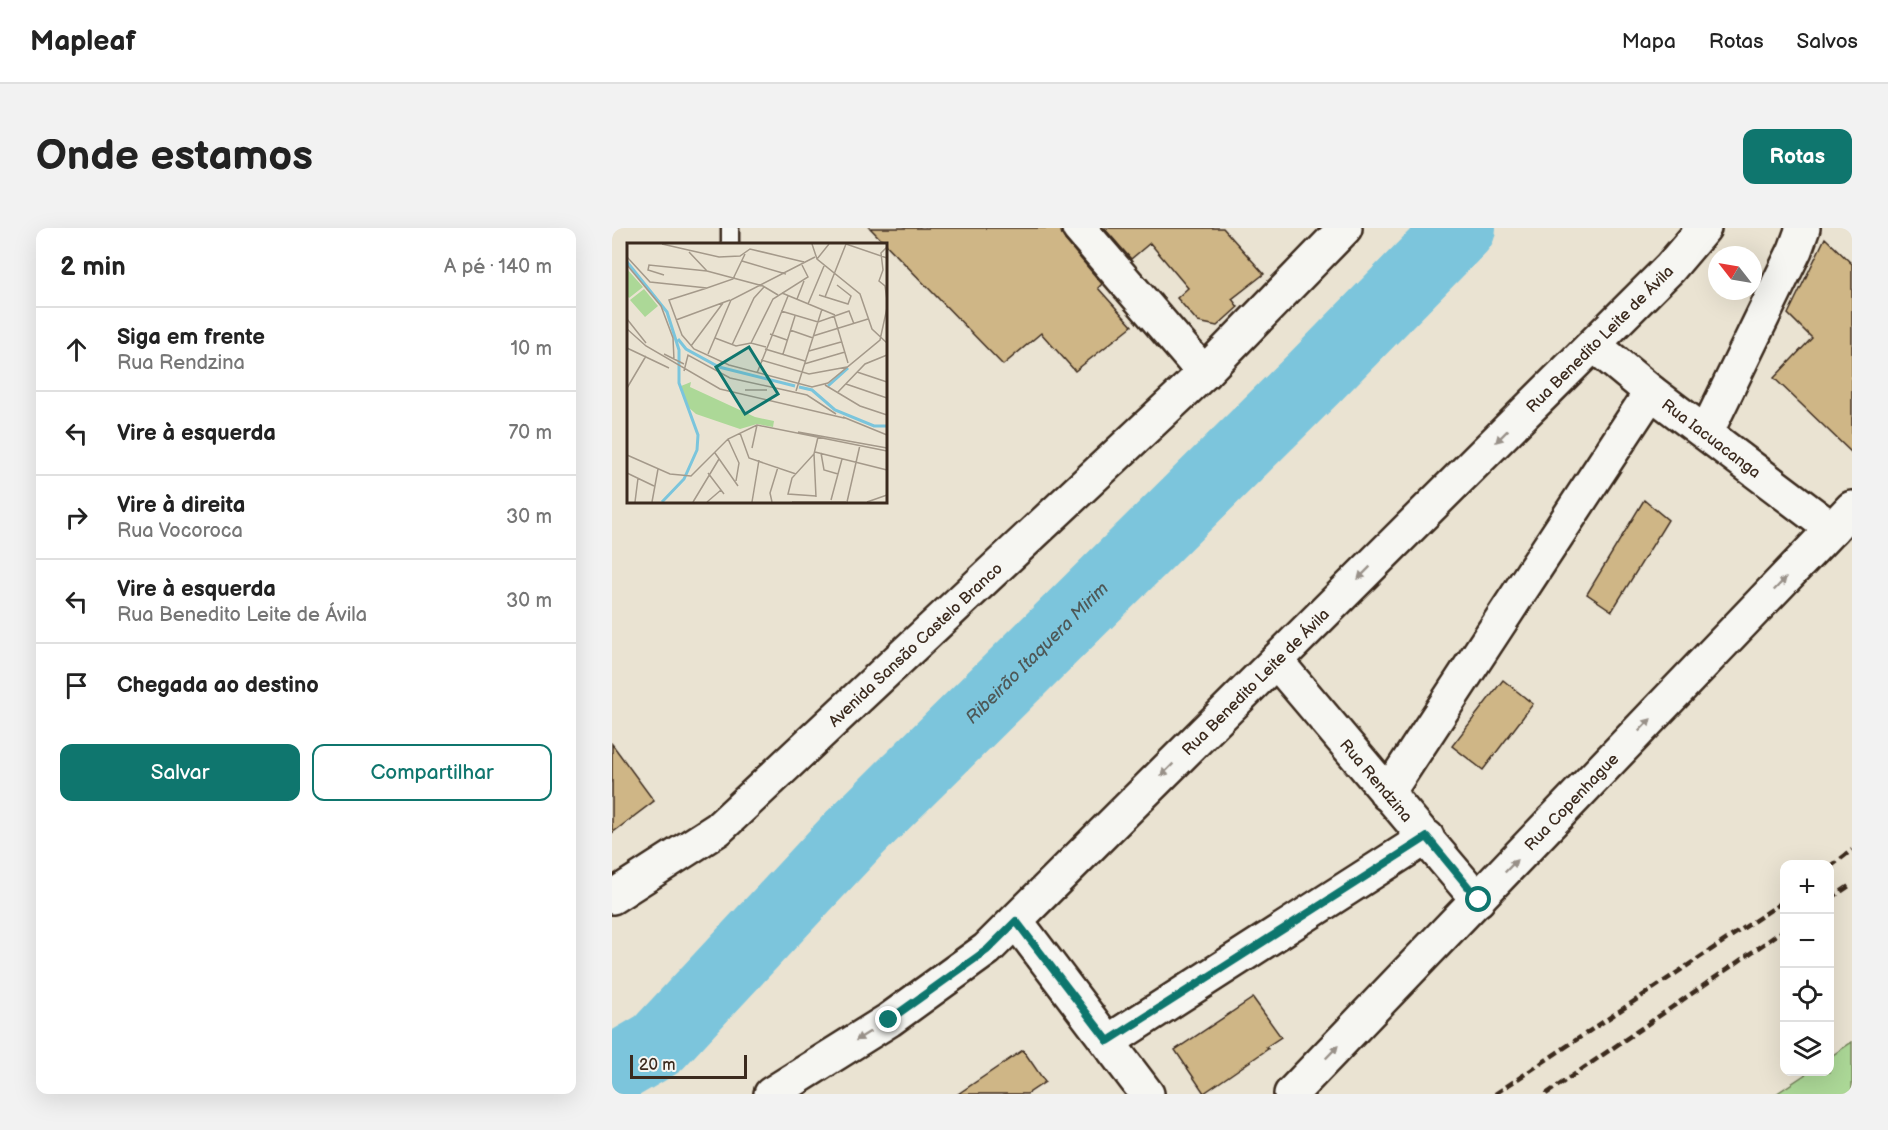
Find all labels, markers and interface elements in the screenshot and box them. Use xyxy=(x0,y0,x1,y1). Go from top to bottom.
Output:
text: Mapleaf xyxy=(30,25,136,58)
text: Mapa xyxy=(1622,29,1676,54)
text: Rotas xyxy=(1709,29,1764,54)
text: Salvos xyxy=(1797,29,1858,54)
button: Rotas xyxy=(1743,129,1852,184)
text: Onde estamos xyxy=(36,131,313,182)
inset map xyxy=(627,243,886,502)
north arrow xyxy=(1708,246,1762,300)
text: 2 min xyxy=(60,252,126,283)
text: A pé · 140 m xyxy=(444,255,552,279)
street label: Rua Benedito Leite de Ávila xyxy=(1523,262,1678,417)
text: Siga em frente xyxy=(117,324,265,351)
icon: ahead xyxy=(60,333,93,366)
text: 10 m xyxy=(511,337,552,361)
text: Rua Rendzina xyxy=(117,351,245,375)
street label: Rua Iacuacanga xyxy=(1658,396,1764,483)
icon: left xyxy=(60,417,93,450)
text: Vire à esquerda xyxy=(117,420,276,447)
text: 70 m xyxy=(508,421,552,445)
one-way arrow xyxy=(1496,428,1510,442)
text: Vire à direita xyxy=(117,492,245,519)
icon: right xyxy=(60,501,93,534)
text: 30 m xyxy=(506,505,552,529)
text: Rua Vocoroca xyxy=(117,519,243,543)
street label: Avenida Sansão Castelo Branco xyxy=(825,559,1007,731)
one-way arrow xyxy=(1358,566,1372,580)
text: Vire à esquerda xyxy=(117,576,276,603)
one-way arrow xyxy=(1772,577,1786,591)
water label: Ribeirão Itaquera Mirim xyxy=(962,578,1113,728)
icon: left xyxy=(60,585,93,618)
text: 30 m xyxy=(506,589,552,613)
text: Rua Benedito Leite de Ávila xyxy=(117,603,367,627)
street label: Rua Benedito Leite de Ávila xyxy=(1179,605,1334,760)
icon: arrive xyxy=(60,669,93,702)
text: Chegada ao destino xyxy=(117,672,319,699)
one-way arrow xyxy=(1638,718,1651,733)
street label: Rua Rendzina xyxy=(1335,736,1416,826)
button: Salvar xyxy=(60,744,300,801)
button: Compartilhar xyxy=(312,744,552,801)
street label: Rua Copenhague xyxy=(1521,749,1623,855)
one-way arrow xyxy=(1160,763,1174,777)
one-way arrow xyxy=(1503,859,1517,873)
map controls xyxy=(1780,860,1834,1076)
button: + xyxy=(1780,860,1834,914)
route start xyxy=(1465,886,1491,912)
button: − xyxy=(1780,914,1834,968)
button: locate xyxy=(1780,968,1834,1022)
route end xyxy=(875,1006,901,1032)
button: layers xyxy=(1780,1022,1834,1076)
one-way arrow xyxy=(855,1031,871,1042)
one-way arrow xyxy=(1324,1045,1338,1059)
scale bar xyxy=(630,1052,747,1080)
text: 20 m xyxy=(639,1056,675,1075)

